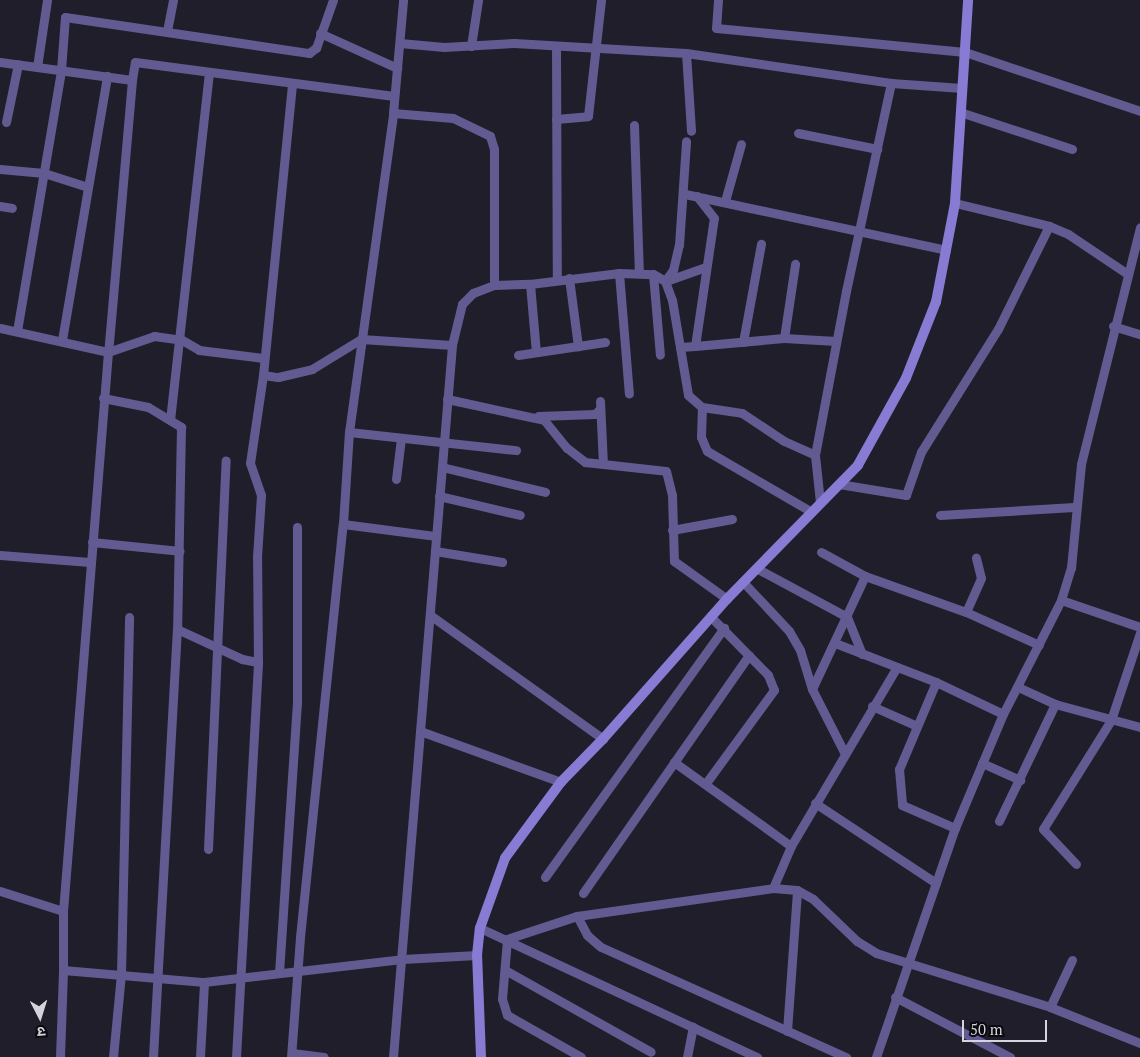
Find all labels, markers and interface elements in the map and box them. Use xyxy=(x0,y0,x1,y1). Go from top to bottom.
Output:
north arrow xyxy=(15,992,65,1042)
scale bar xyxy=(965,1010,1050,1042)
text: 50 m xyxy=(970,1019,1003,1039)
text: उ xyxy=(36,1023,46,1042)

